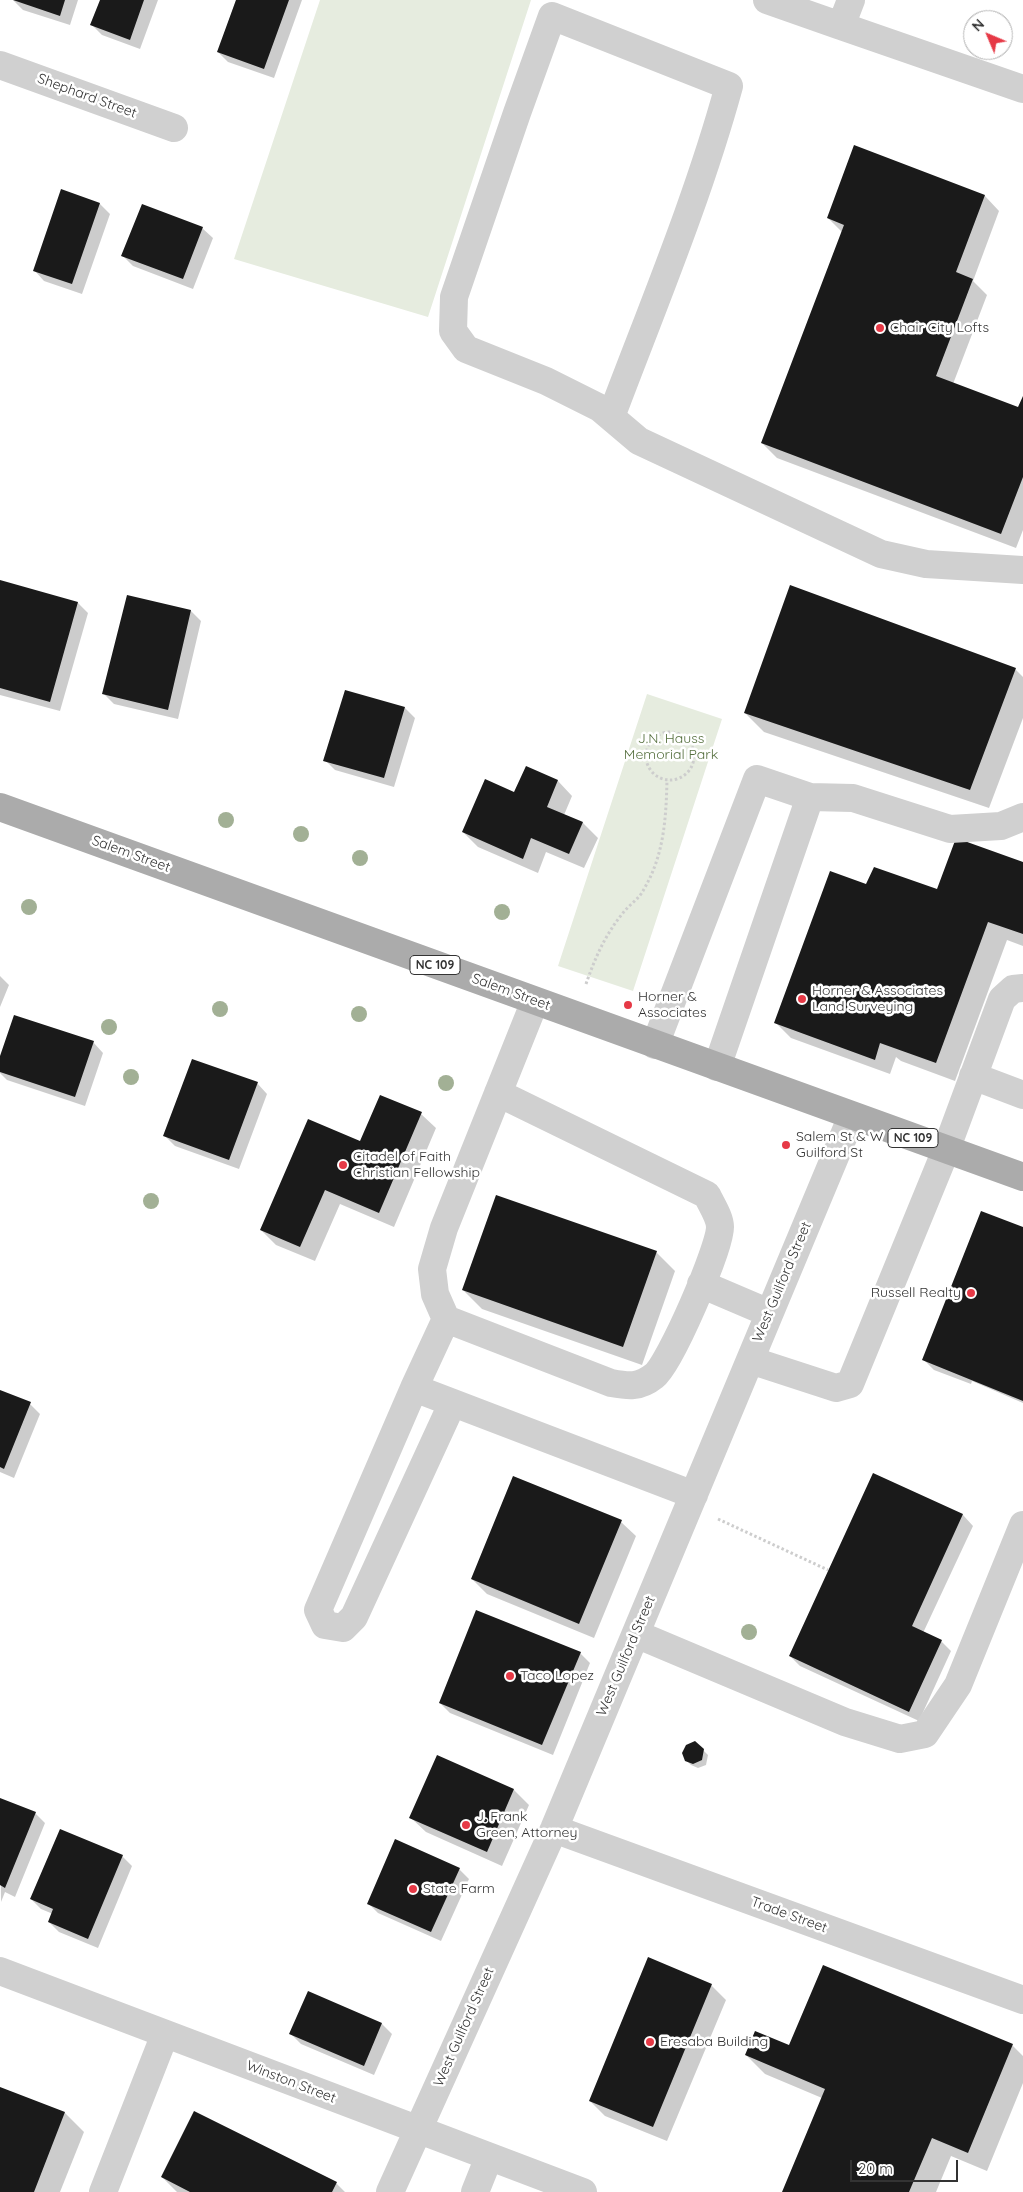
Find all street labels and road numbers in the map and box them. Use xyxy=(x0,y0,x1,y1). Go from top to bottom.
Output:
street label: Shephard Street xyxy=(35,70,139,122)
street label: Salem Street xyxy=(90,832,172,876)
road number: NC 109 xyxy=(410,956,460,974)
street label: Salem Street xyxy=(470,970,552,1014)
road number: NC 109 xyxy=(888,1128,938,1148)
street label: West Guilford Street xyxy=(749,1219,815,1345)
street label: West Guilford Street xyxy=(593,1593,659,1719)
street label: Trade Street xyxy=(749,1893,829,1937)
street label: West Guilford Street xyxy=(430,1965,498,2089)
street label: Winston Street xyxy=(244,2057,338,2107)

